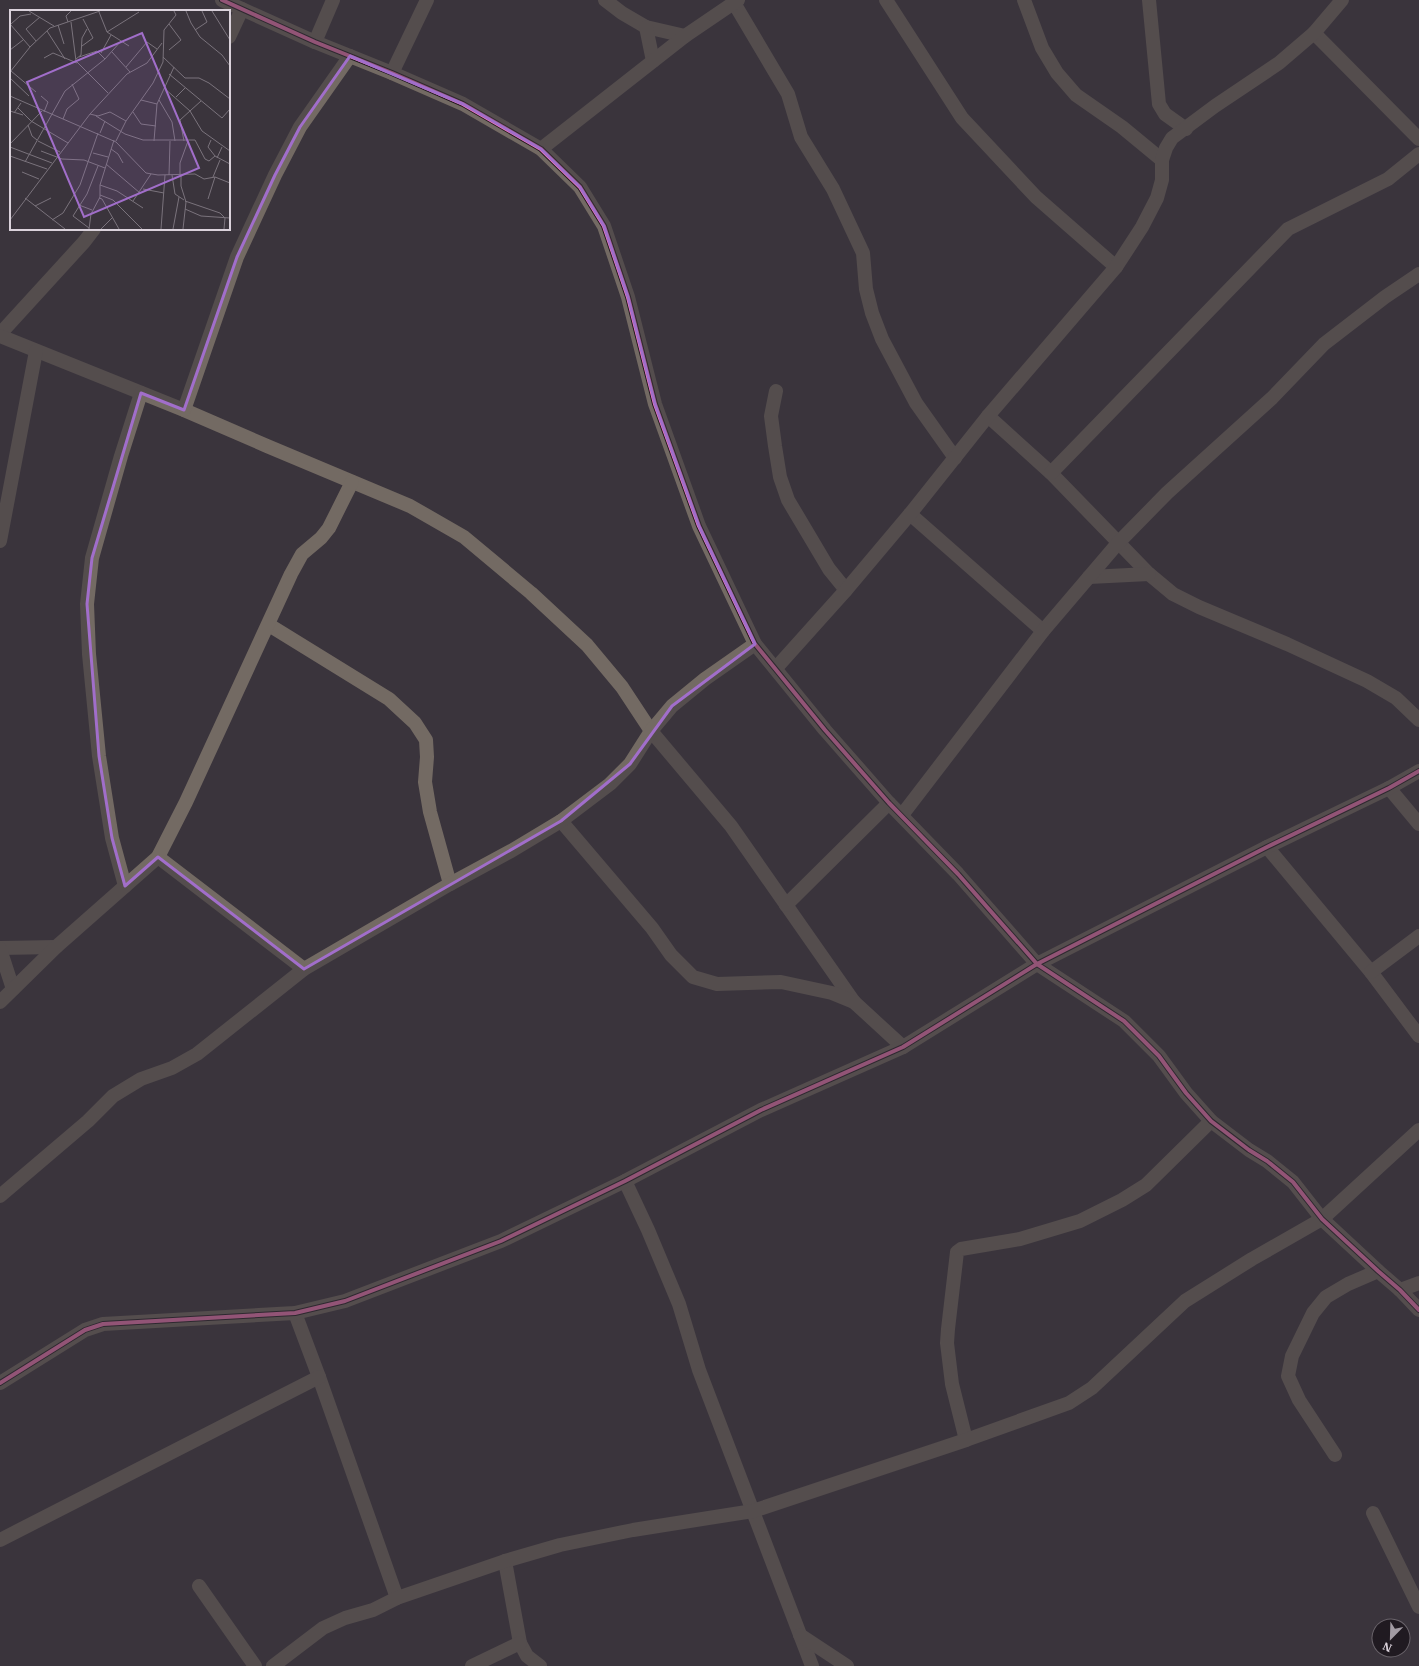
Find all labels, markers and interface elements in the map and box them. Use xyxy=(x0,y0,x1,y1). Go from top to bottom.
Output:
inset map xyxy=(10,10,230,230)
north arrow xyxy=(1371,1618,1411,1658)
text: N xyxy=(1380,1639,1394,1655)

